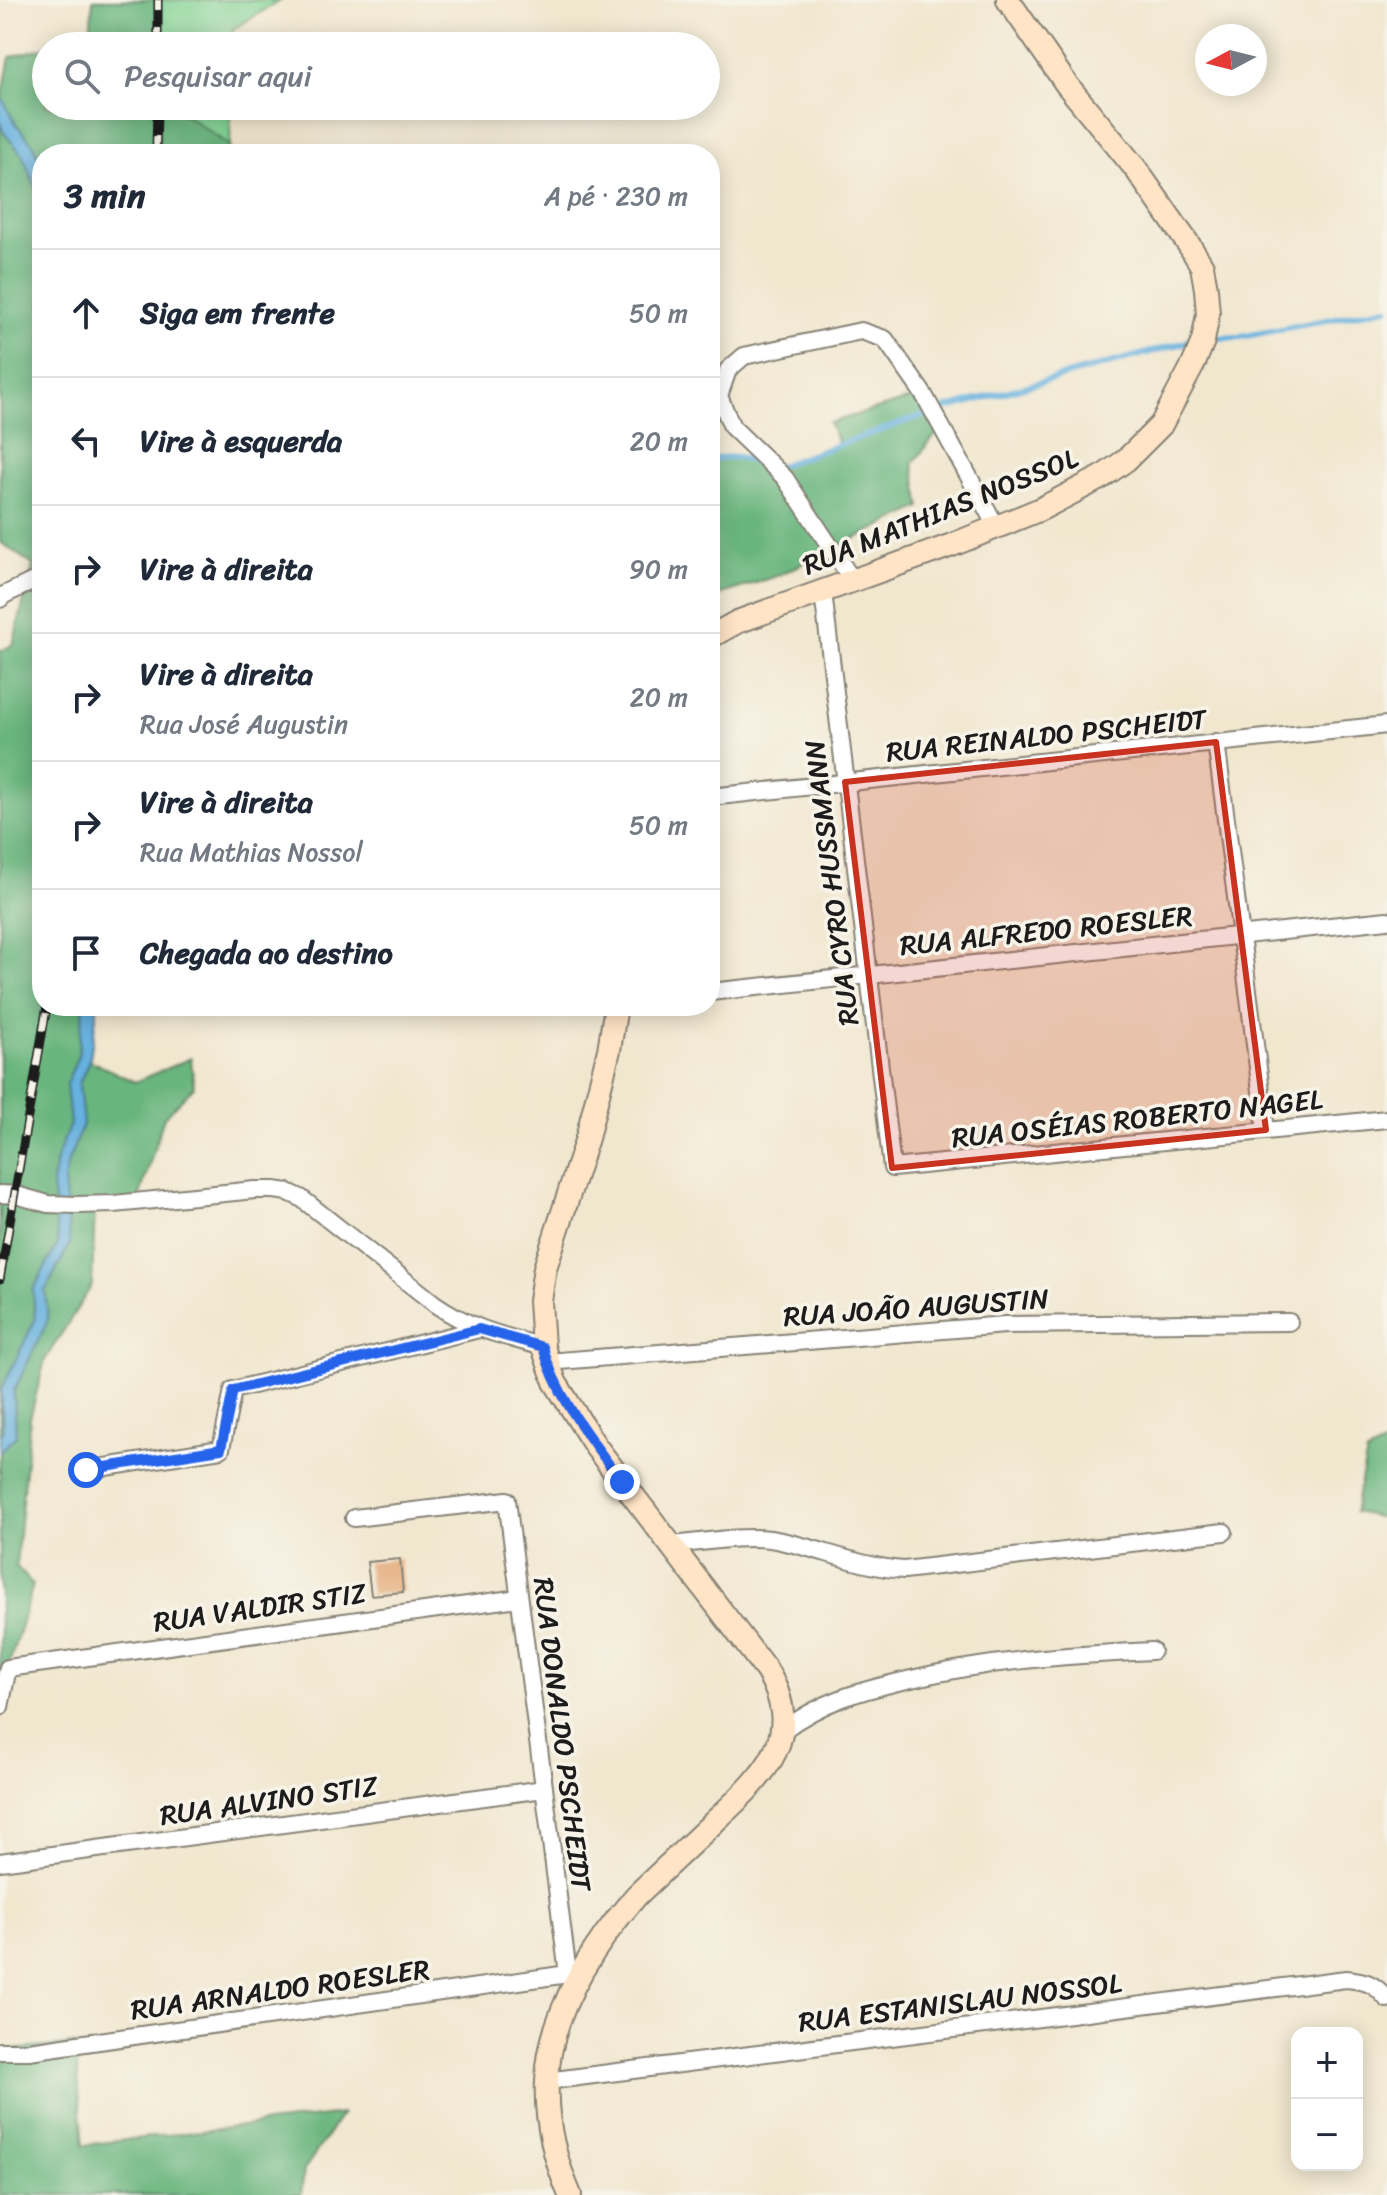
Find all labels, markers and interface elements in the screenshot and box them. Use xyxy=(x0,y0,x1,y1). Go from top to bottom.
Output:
north arrow xyxy=(1195,24,1267,96)
search box xyxy=(32,32,720,120)
text: Pesquisar aqui xyxy=(124,49,312,103)
icon: search xyxy=(60,54,104,98)
text: 3 min xyxy=(64,166,145,226)
text: A pé · 230 m xyxy=(544,173,688,219)
text: Siga em frente xyxy=(140,286,335,340)
text: 50 m xyxy=(629,290,688,336)
icon: ahead xyxy=(64,291,108,335)
text: Vire à esquerda xyxy=(140,414,342,468)
text: 20 m xyxy=(630,418,688,464)
icon: left xyxy=(64,419,108,463)
street label: RUA MATHIAS NOSSOL xyxy=(795,434,1086,589)
text: Vire à direita xyxy=(140,542,313,596)
text: 90 m xyxy=(629,546,688,592)
icon: right xyxy=(64,547,108,591)
text: Vire à direita xyxy=(140,647,313,701)
text: 20 m xyxy=(630,674,688,720)
icon: right xyxy=(64,675,108,719)
street label: RUA REINALDO PSCHEIDT xyxy=(884,694,1211,777)
text: Rua José Augustin xyxy=(140,701,348,747)
street label: RUA CYRO HUSSMANN xyxy=(790,737,873,1028)
text: Vire à direita xyxy=(140,775,313,829)
text: 50 m xyxy=(629,802,688,848)
icon: right xyxy=(64,803,108,847)
text: Rua Mathias Nossol xyxy=(140,829,363,875)
street label: RUA ALFREDO ROESLER xyxy=(897,891,1195,970)
text: Chegada ao destino xyxy=(140,926,393,980)
icon: arrive xyxy=(64,931,108,975)
street label: RUA OSÉIAS ROBERTO NAGEL xyxy=(949,1075,1325,1162)
street label: RUA JOÃO AUGUSTIN xyxy=(782,1274,1051,1341)
route start xyxy=(68,1452,104,1488)
route end xyxy=(604,1464,640,1500)
street label: RUA VALDIR STIZ xyxy=(150,1568,370,1647)
street label: RUA DONALDO PSCHEIDT xyxy=(519,1575,606,1896)
street label: RUA ALVINO STIZ xyxy=(157,1761,382,1840)
street label: RUA ARNALDO ROESLER xyxy=(128,1944,433,2035)
street label: RUA ESTANISLAU NOSSOL xyxy=(796,1958,1125,2047)
map controls xyxy=(1291,2027,1363,2171)
button: + xyxy=(1291,2027,1363,2099)
button: − xyxy=(1291,2099,1363,2171)

